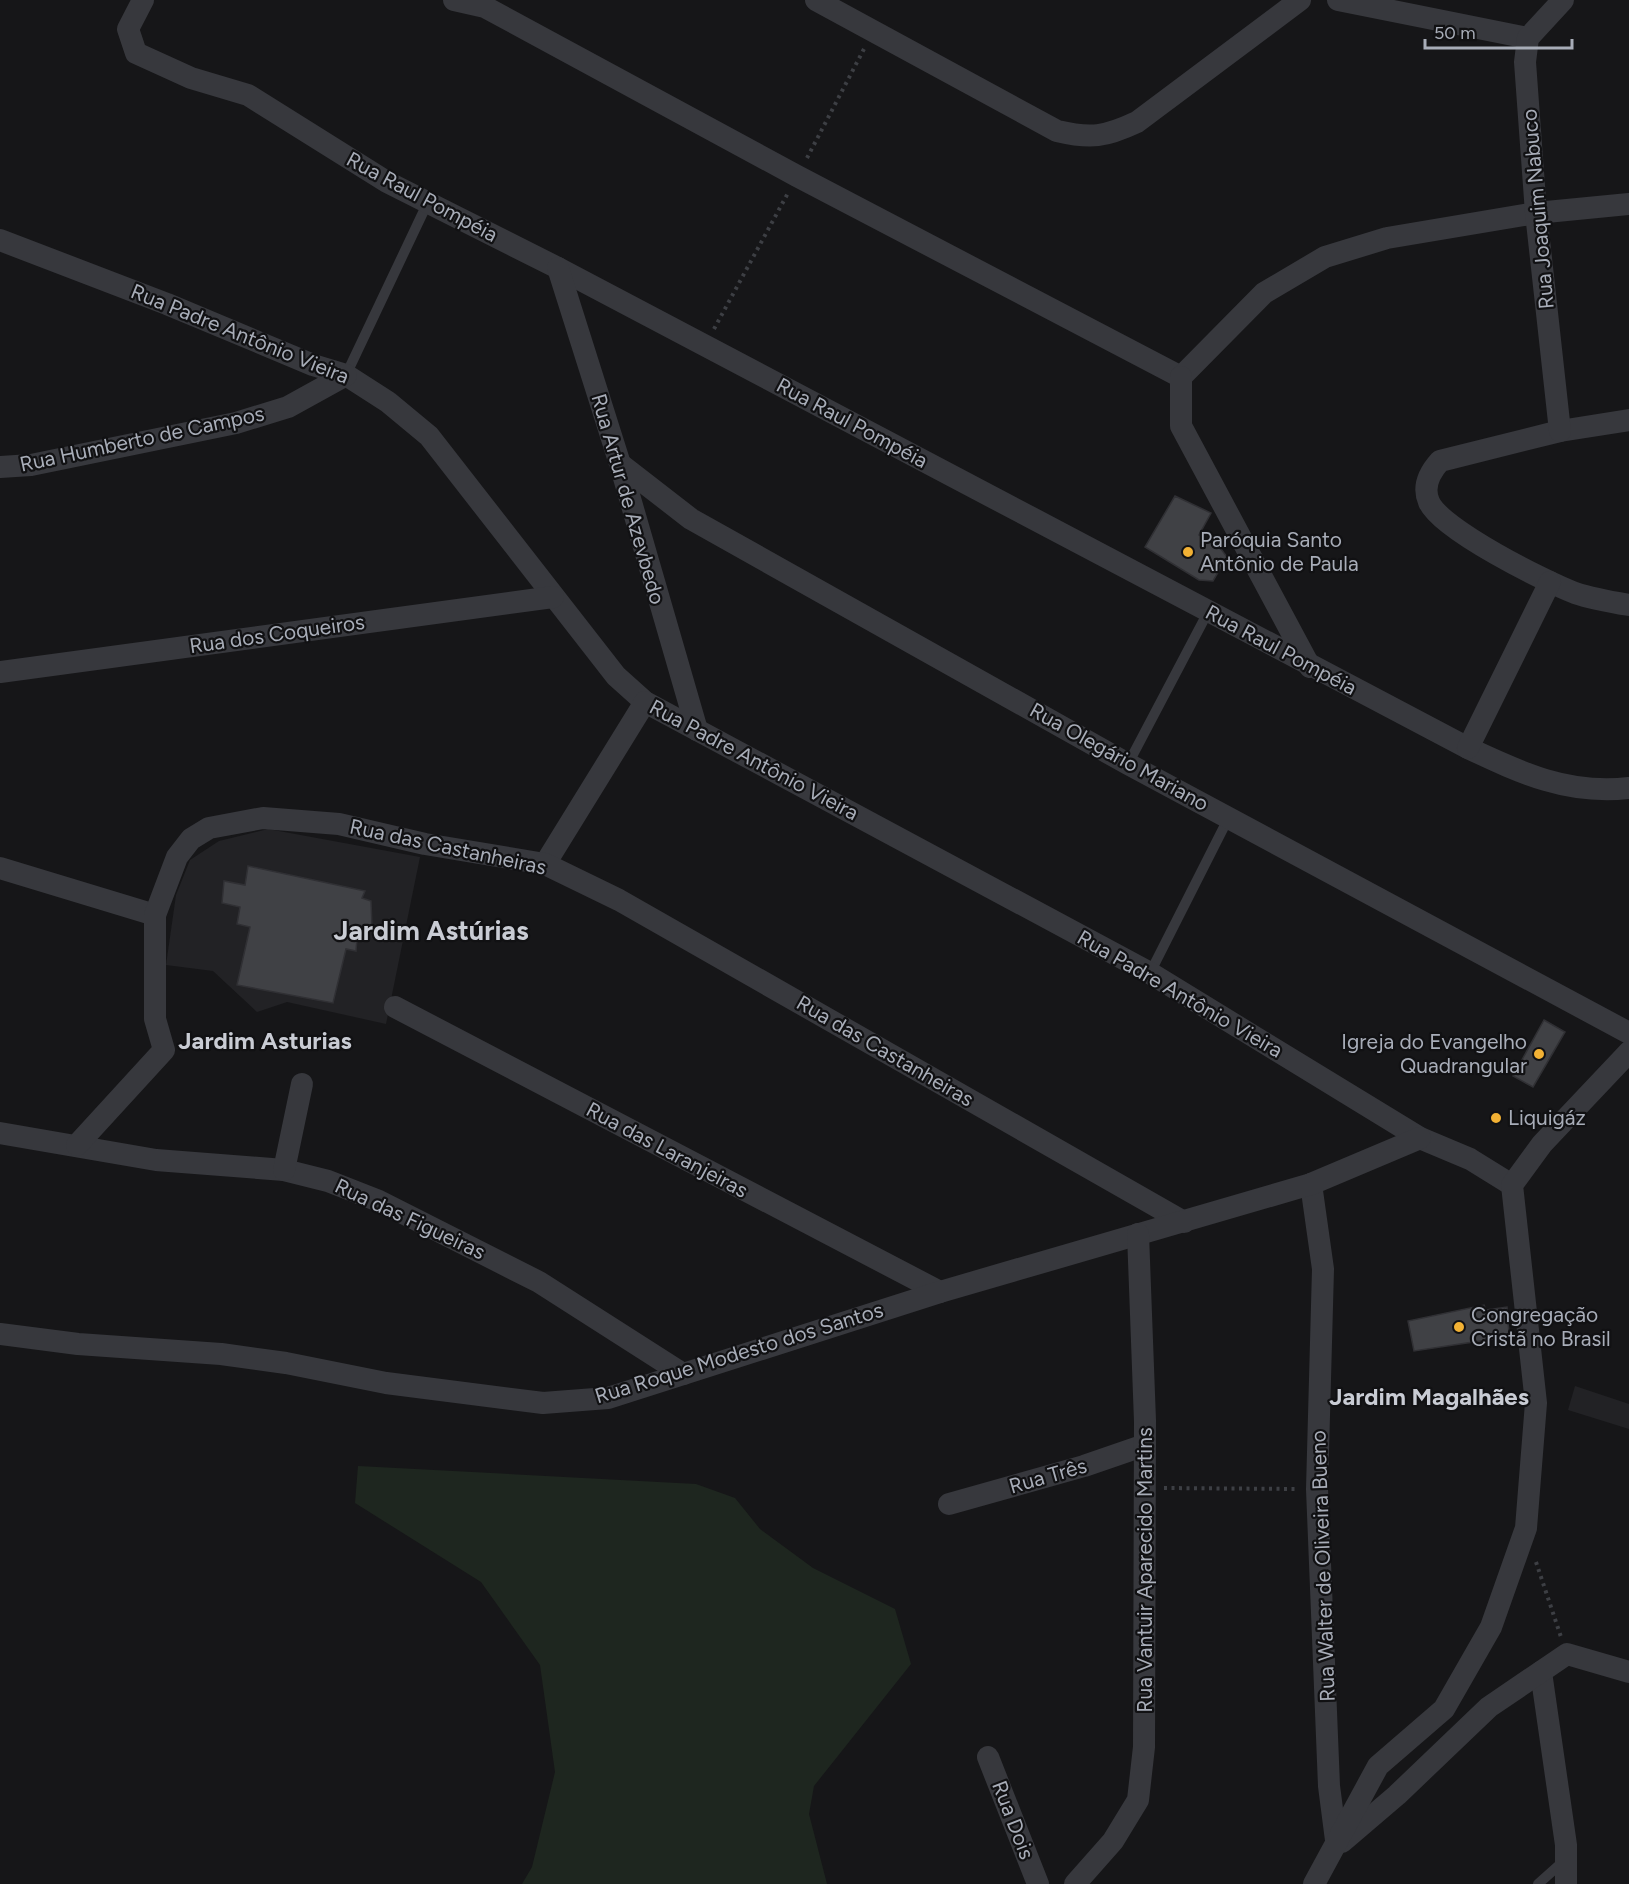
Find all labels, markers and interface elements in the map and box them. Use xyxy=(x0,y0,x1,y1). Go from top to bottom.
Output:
scale bar xyxy=(1425,12,1572,50)
text: 50 m xyxy=(1434,22,1476,44)
street label: Rua Joaquim Nabuco xyxy=(1516,108,1559,310)
street label: Rua Raul Pompéia xyxy=(342,146,502,247)
street label: Rua Padre Antônio Vieira xyxy=(127,278,353,389)
street label: Rua Raul Pompéia xyxy=(772,372,932,473)
street label: Rua Artur de Azevbedo xyxy=(586,391,671,607)
street label: Rua Humberto de Campos xyxy=(17,400,266,477)
place label: Paróquia Santo Antônio de Paula xyxy=(1200,527,1359,576)
marker: Paróquia Santo Antônio de Paula xyxy=(1181,545,1195,559)
street label: Rua Raul Pompéia xyxy=(1201,599,1361,700)
street label: Rua dos Coqueiros xyxy=(188,609,366,658)
street label: Rua Padre Antônio Vieira xyxy=(645,694,863,825)
street label: Rua Olegário Mariano xyxy=(1025,697,1213,816)
street label: Rua das Castanheiras xyxy=(348,813,549,880)
district label: Jardim Astúrias xyxy=(334,914,529,947)
street label: Rua Padre Antônio Vieira xyxy=(1073,924,1287,1063)
street label: Rua das Castanheiras xyxy=(792,990,978,1111)
district label: Jardim Asturias xyxy=(178,1026,352,1055)
place label: Igreja do Evangelho Quadrangular xyxy=(1341,1029,1527,1078)
marker: Igreja do Evangelho Quadrangular xyxy=(1532,1047,1546,1061)
street label: Rua das Laranjeiras xyxy=(582,1096,752,1203)
place label: Liquigáz xyxy=(1508,1105,1586,1130)
marker: Liquigáz xyxy=(1489,1111,1503,1125)
street label: Rua das Figueiras xyxy=(331,1173,489,1264)
street label: Rua Roque Modesto dos Santos xyxy=(592,1297,886,1408)
place label: Congregação Cristã no Brasil xyxy=(1471,1302,1611,1351)
marker: Congregação Cristã no Brasil xyxy=(1452,1320,1466,1334)
district label: Jardim Magalhães xyxy=(1329,1382,1529,1411)
street label: Rua Vantuir Aparecido Martins xyxy=(1132,1427,1157,1713)
street label: Rua Walter de Oliveira Bueno xyxy=(1305,1430,1340,1702)
street label: Rua Três xyxy=(1006,1453,1090,1499)
street label: Rua Dois xyxy=(987,1777,1040,1863)

